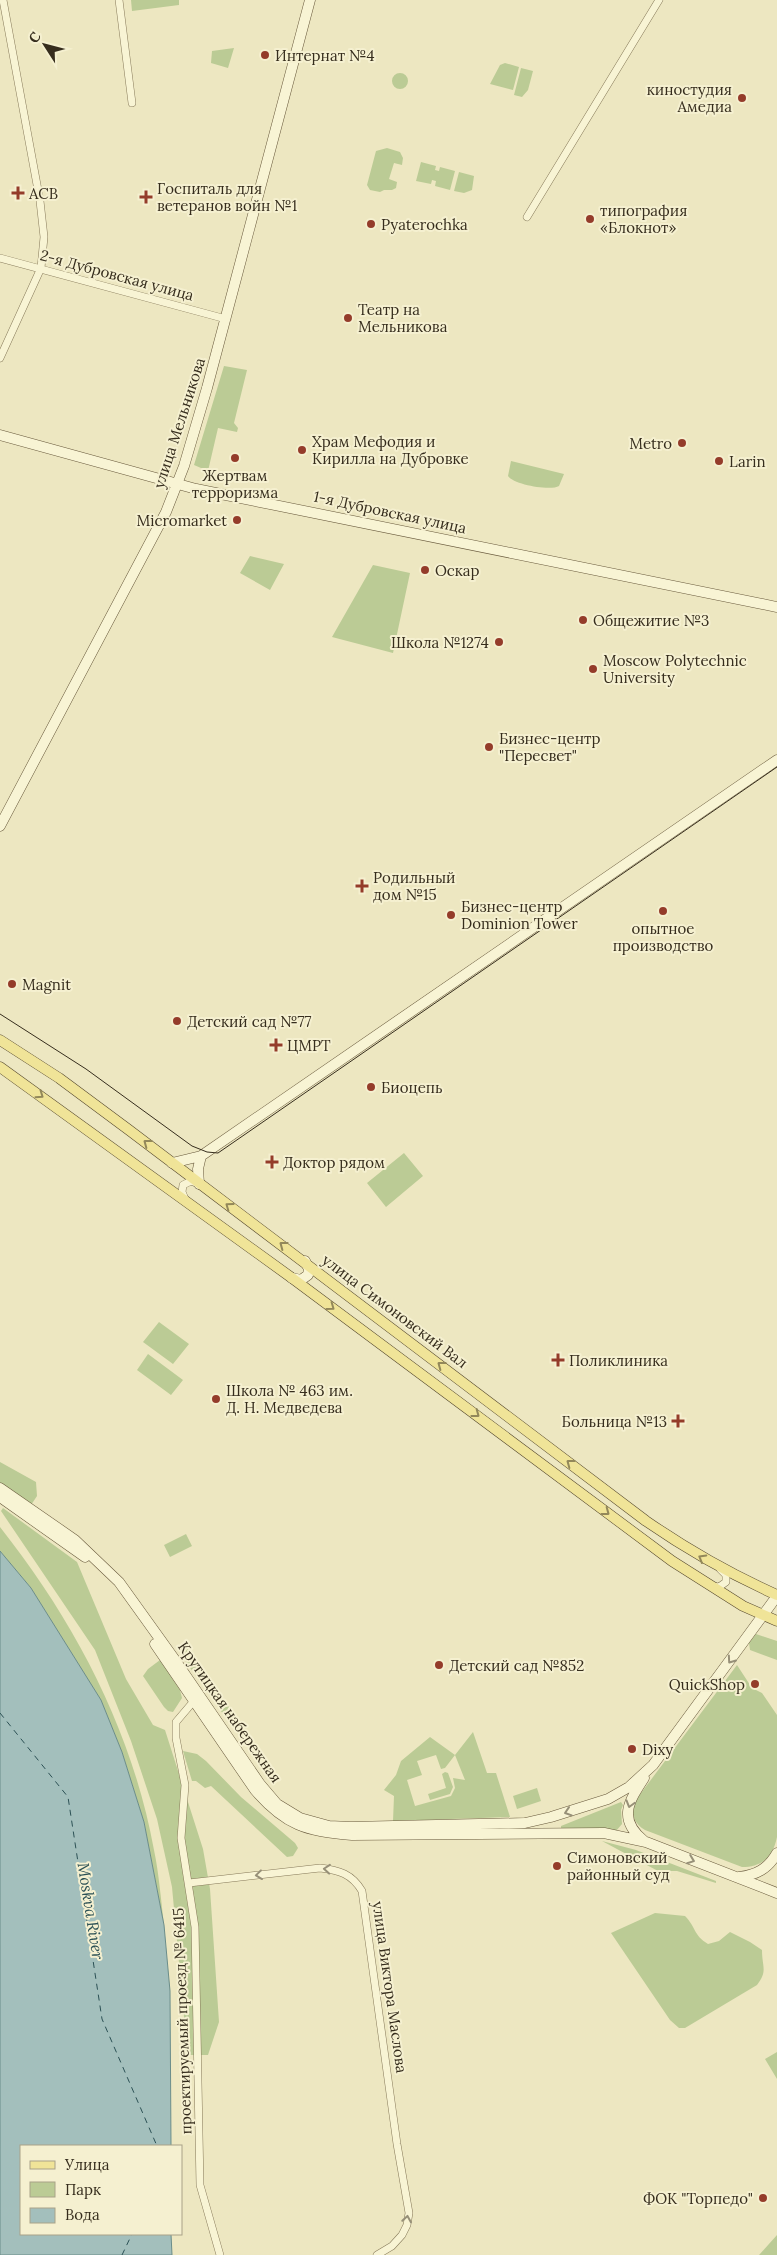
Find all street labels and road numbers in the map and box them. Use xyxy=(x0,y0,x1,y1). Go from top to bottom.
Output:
street label: 2-я Дубровская улица xyxy=(38,245,196,305)
street label: улица Мельникова xyxy=(149,355,209,491)
street label: 1-я Дубровская улица xyxy=(312,487,468,538)
street label: улица Симоновский Вал xyxy=(318,1250,472,1372)
street label: Крутицкая набережная xyxy=(174,1638,286,1786)
street label: улица Виктора Маслова xyxy=(369,1900,412,2074)
street label: проектируемый проезд № 6415 xyxy=(169,1907,195,2135)

